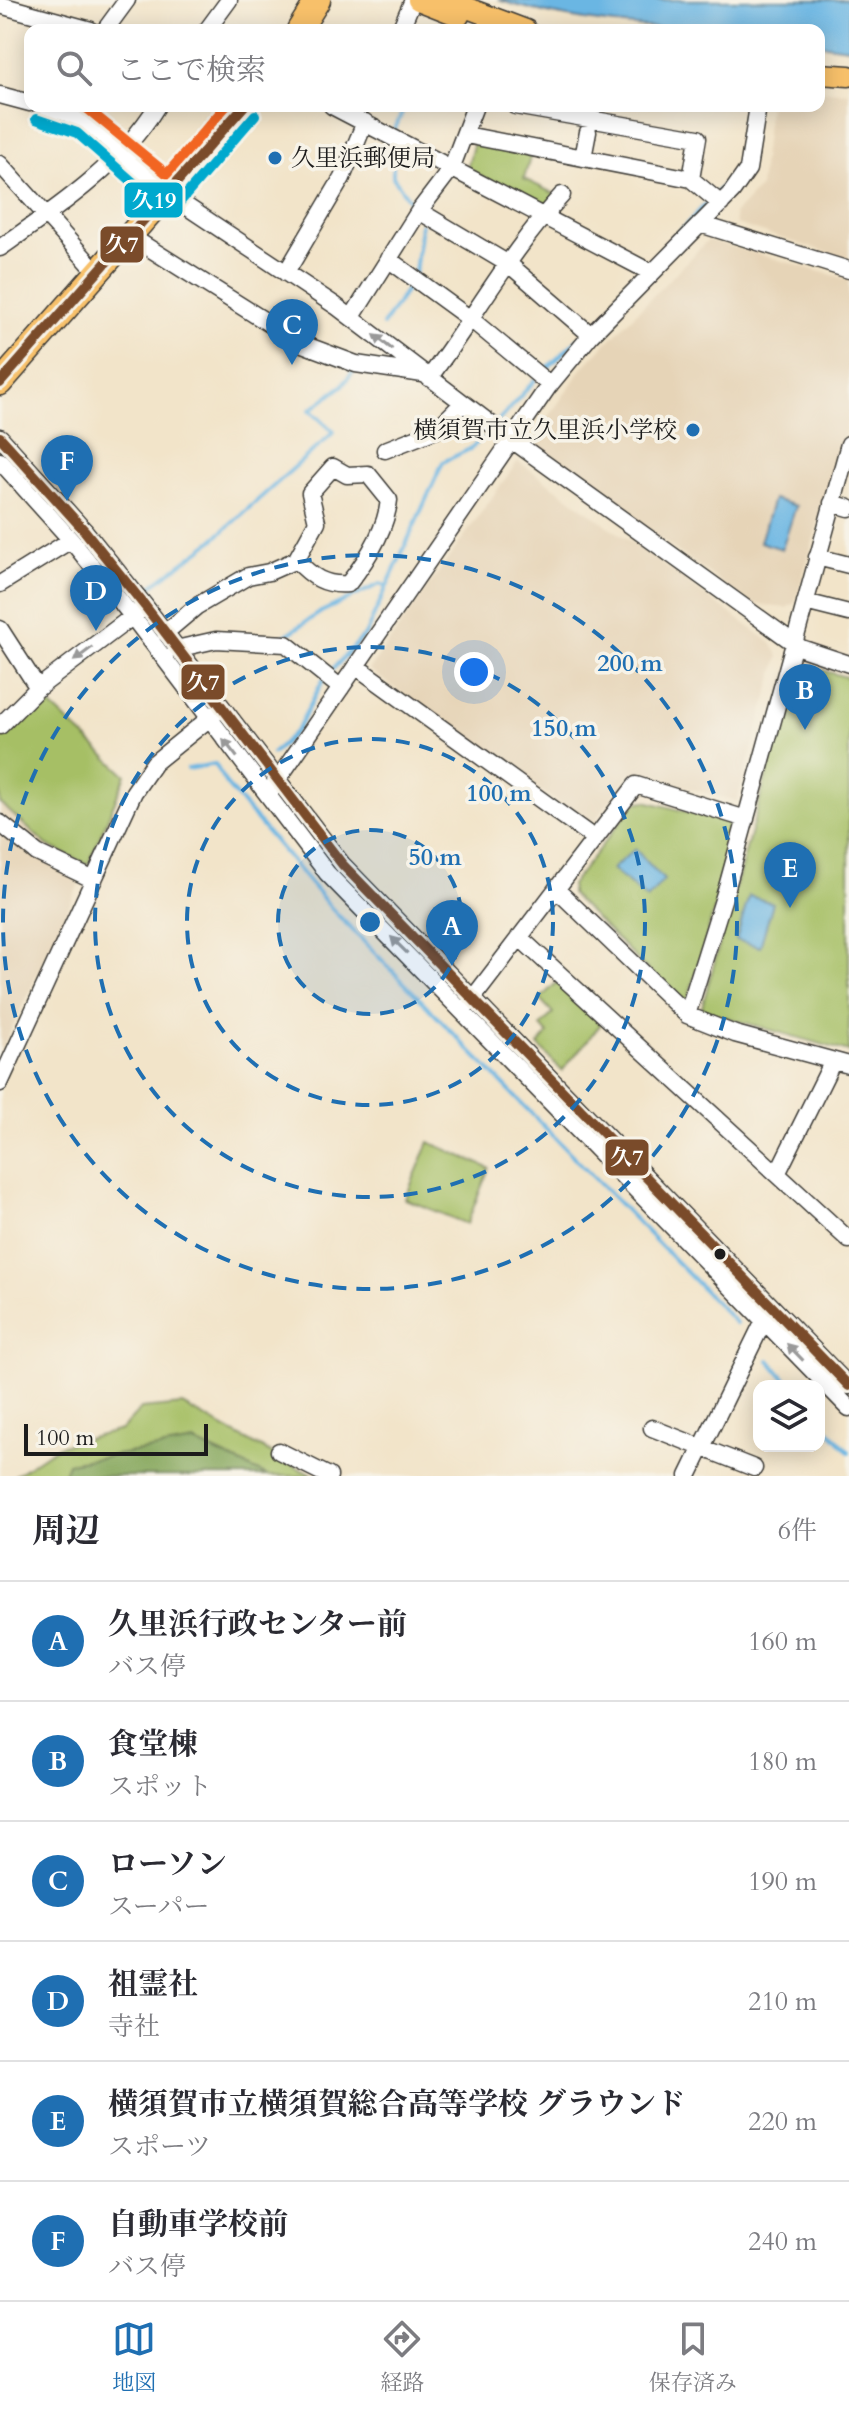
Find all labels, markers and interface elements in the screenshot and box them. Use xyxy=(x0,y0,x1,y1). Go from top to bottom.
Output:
search box xyxy=(24,24,825,112)
icon: search xyxy=(52,46,96,90)
text: ここで検索 xyxy=(116,50,266,91)
place label: 久里浜郵便局 xyxy=(291,142,435,175)
marker: 久里浜郵便局 xyxy=(266,149,284,167)
line badge: 久19 xyxy=(123,181,184,219)
text: 久19 xyxy=(132,186,176,216)
line badge: 久7 xyxy=(99,225,145,264)
text: 久7 xyxy=(105,230,139,260)
pin: C xyxy=(266,299,318,365)
one-way arrow xyxy=(373,334,393,350)
place label: 横須賀市立久里浜小学校 xyxy=(413,414,677,447)
marker: 横須賀市立久里浜小学校 xyxy=(684,421,702,439)
pin: F xyxy=(41,435,93,501)
pin: D xyxy=(70,565,122,631)
one-way arrow xyxy=(73,645,93,661)
text: 200 m xyxy=(597,647,664,680)
your location xyxy=(454,652,494,692)
line badge: 久7 xyxy=(180,663,226,701)
pin: B xyxy=(779,664,831,730)
text: 久7 xyxy=(186,668,220,698)
text: 150 m xyxy=(531,712,598,745)
one-way arrow xyxy=(223,738,239,758)
text: 100 m xyxy=(466,777,533,810)
text: 50 m xyxy=(408,841,462,874)
pin: E xyxy=(764,842,816,908)
pin: A xyxy=(426,900,478,966)
centre of rings xyxy=(356,908,384,936)
one-way arrow xyxy=(390,936,409,955)
line badge: 久7 xyxy=(604,1138,650,1177)
text: 久7 xyxy=(610,1143,644,1173)
unlabelled marker xyxy=(712,1246,728,1262)
one-way arrow xyxy=(786,1343,805,1362)
map controls xyxy=(753,1380,825,1452)
button: layers xyxy=(753,1380,825,1452)
scale bar xyxy=(24,1420,208,1456)
text: 100 m xyxy=(36,1423,94,1453)
text: 周辺 xyxy=(32,1508,100,1554)
text: 6件 xyxy=(778,1513,817,1548)
text: 久里浜行政センター前 xyxy=(108,1604,407,1645)
text: A xyxy=(48,1624,68,1659)
text: 160 m xyxy=(748,1624,817,1659)
text: バス停 xyxy=(108,1649,186,1684)
text: 食堂棟 xyxy=(108,1724,198,1765)
text: B xyxy=(49,1744,67,1779)
text: 180 m xyxy=(748,1744,817,1779)
text: スポット xyxy=(108,1769,212,1804)
text: ローソン xyxy=(108,1844,227,1885)
text: C xyxy=(48,1864,68,1899)
text: 190 m xyxy=(748,1864,817,1899)
text: スーパー xyxy=(108,1889,209,1924)
text: 祖霊社 xyxy=(108,1964,198,2005)
text: D xyxy=(47,1984,69,2019)
text: 210 m xyxy=(748,1984,817,2019)
text: 寺社 xyxy=(108,2009,160,2044)
text: 横須賀市立横須賀総合高等学校 グラウンド xyxy=(108,2084,686,2125)
text: E xyxy=(50,2104,66,2139)
text: 220 m xyxy=(748,2104,817,2139)
text: スポーツ xyxy=(108,2129,211,2164)
text: 自動車学校前 xyxy=(108,2204,288,2245)
text: F xyxy=(50,2224,66,2259)
text: 240 m xyxy=(748,2224,817,2259)
text: バス停 xyxy=(108,2249,186,2284)
tab: 地図 xyxy=(112,2317,156,2398)
tab: 経路 xyxy=(380,2317,425,2398)
tab: 保存済み xyxy=(649,2317,737,2398)

